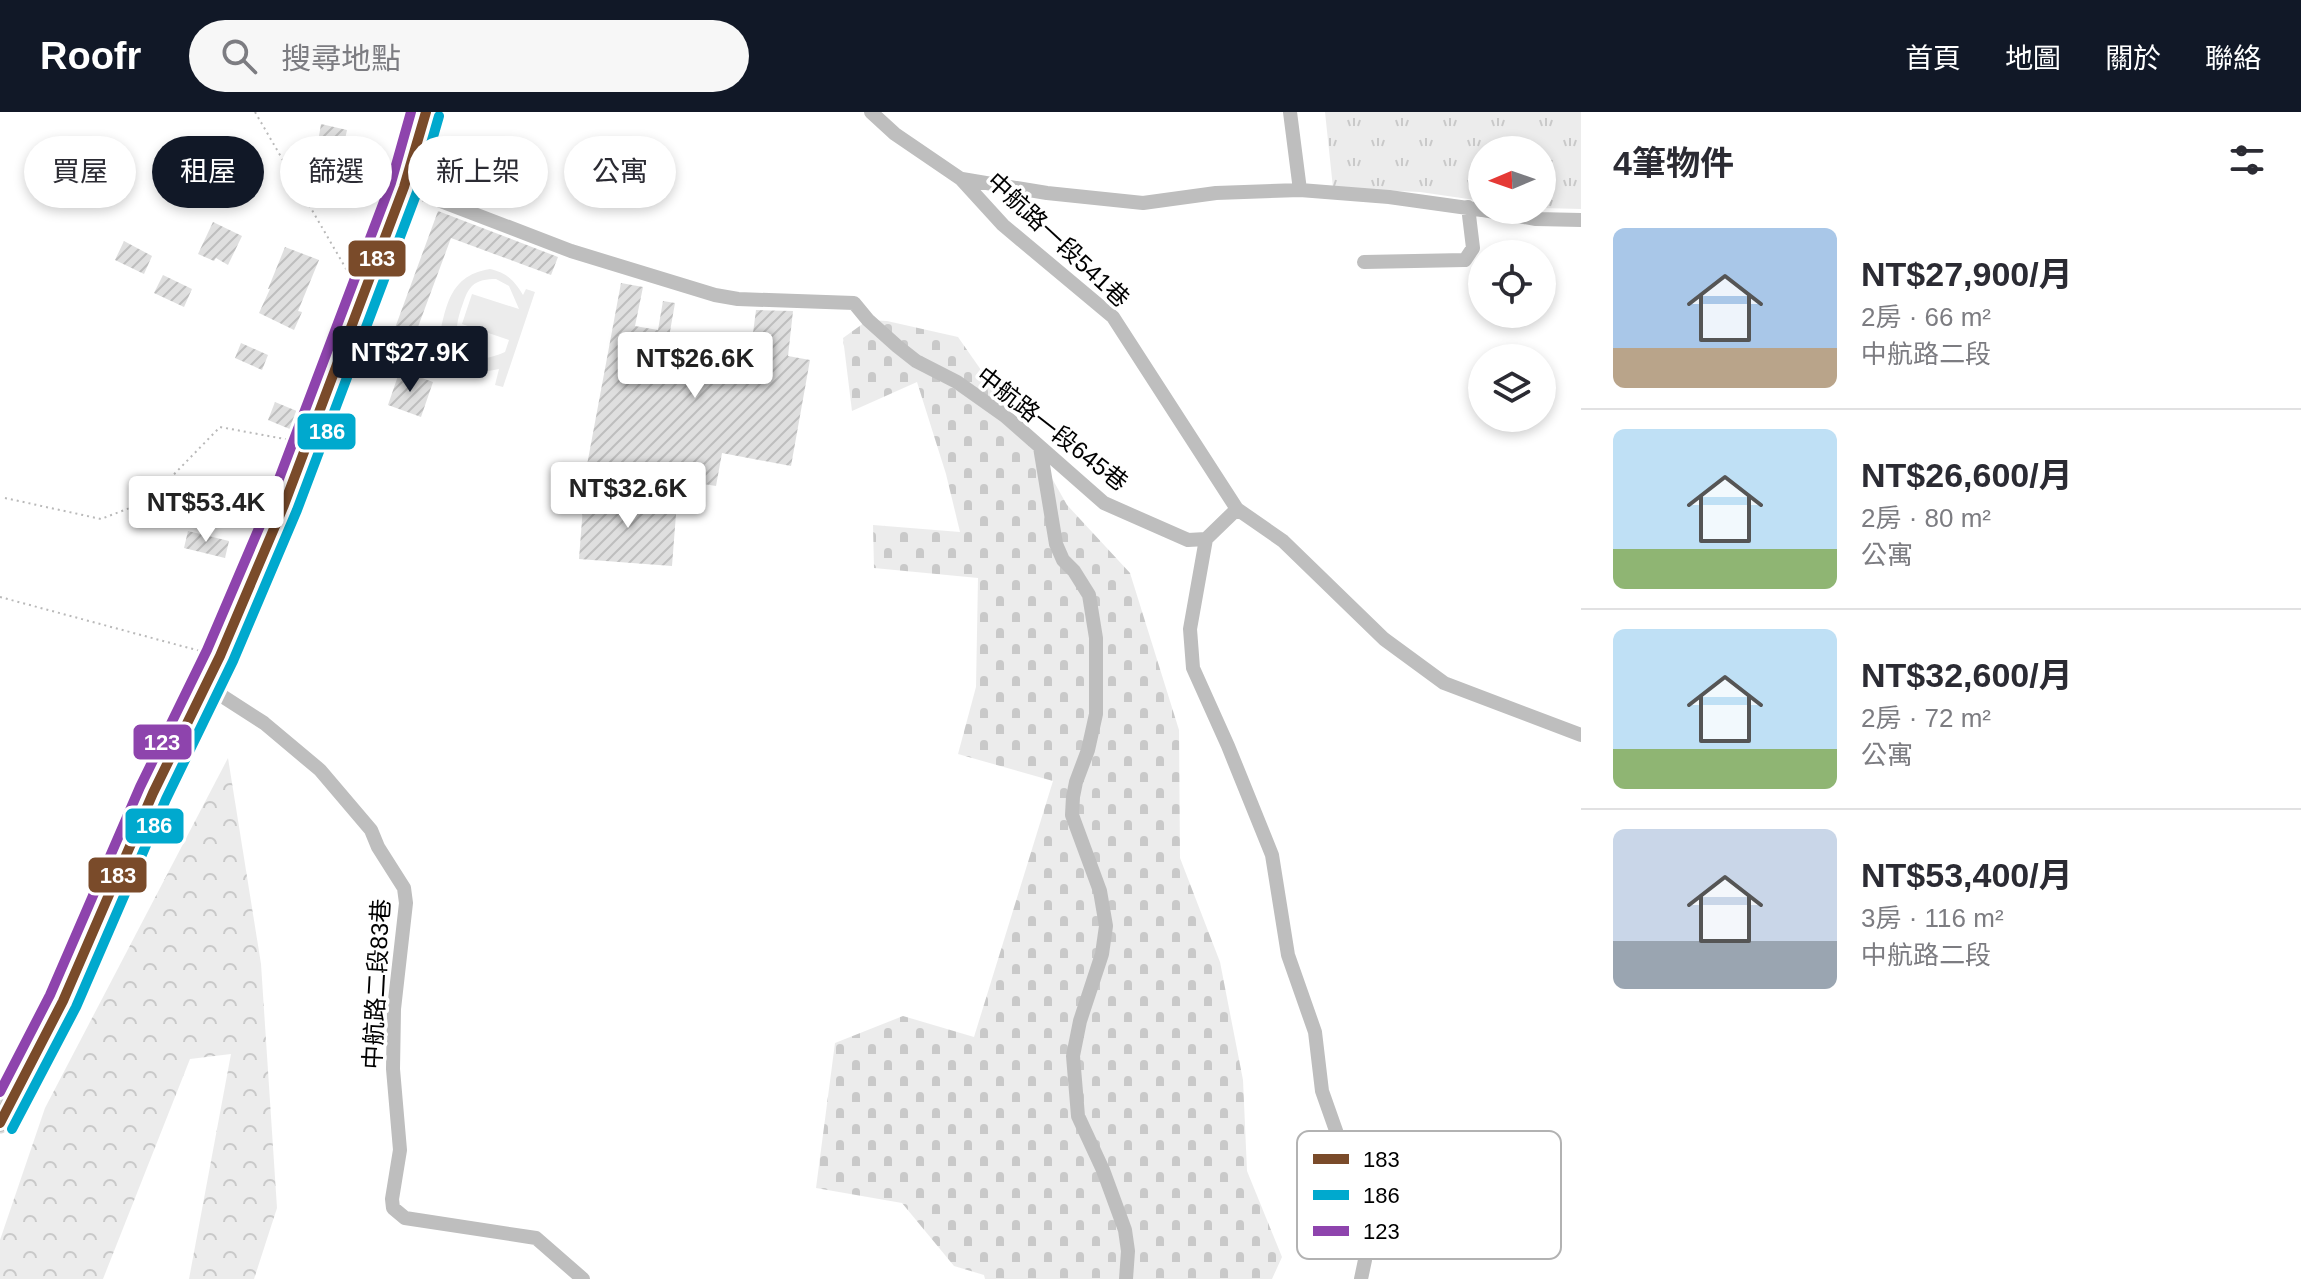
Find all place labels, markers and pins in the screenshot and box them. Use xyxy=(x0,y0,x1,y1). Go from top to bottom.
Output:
pin: NT$27.9K xyxy=(327,326,493,394)
pin: NT$26.6K xyxy=(612,332,778,400)
pin: NT$32.6K xyxy=(545,462,711,530)
pin: NT$53.4K xyxy=(123,476,289,544)

